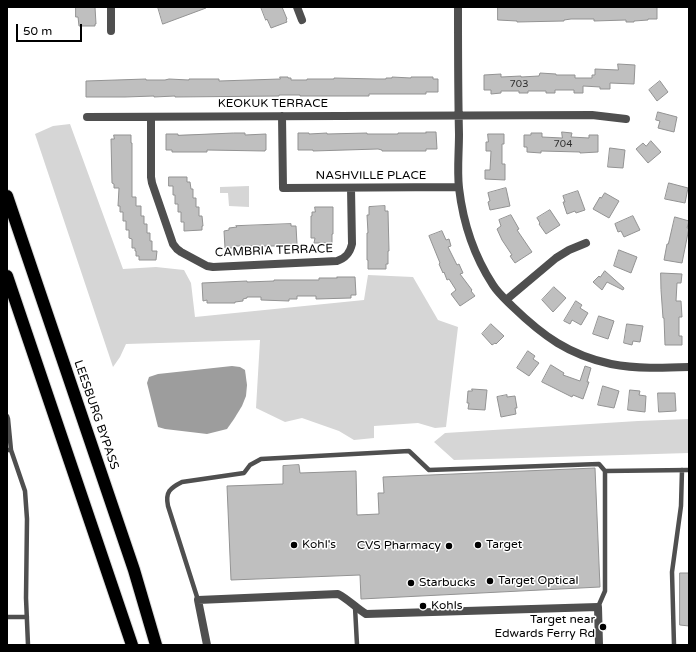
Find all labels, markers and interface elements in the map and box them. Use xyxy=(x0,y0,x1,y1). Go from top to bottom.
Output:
scale bar xyxy=(18,16,84,42)
text: 50 m xyxy=(23,24,52,38)
house number: 703 xyxy=(510,78,528,90)
street label: KEOKUK TERRACE xyxy=(218,97,328,111)
house number: 704 xyxy=(554,138,572,150)
street label: NASHVILLE PLACE xyxy=(316,169,426,183)
street label: CAMBRIA TERRACE xyxy=(215,242,333,260)
street label: LEESBURG BYPASS xyxy=(71,358,121,472)
place label: Kohl's xyxy=(302,538,336,552)
place label: Target xyxy=(486,538,522,552)
place label: CVS Pharmacy xyxy=(357,539,441,553)
marker: Kohl's xyxy=(289,540,299,550)
marker: Target xyxy=(473,540,483,550)
marker: CVS Pharmacy xyxy=(444,541,454,551)
place label: Target Optical xyxy=(498,574,578,588)
place label: Starbucks xyxy=(419,576,476,590)
marker: Target Optical xyxy=(485,576,495,586)
marker: Starbucks xyxy=(406,578,416,588)
place label: Kohls xyxy=(431,599,462,613)
marker: Kohls xyxy=(418,601,428,611)
place label: Target near Edwards Ferry Rd xyxy=(494,613,595,641)
marker: Target near Edwards Ferry Rd xyxy=(598,622,608,632)

